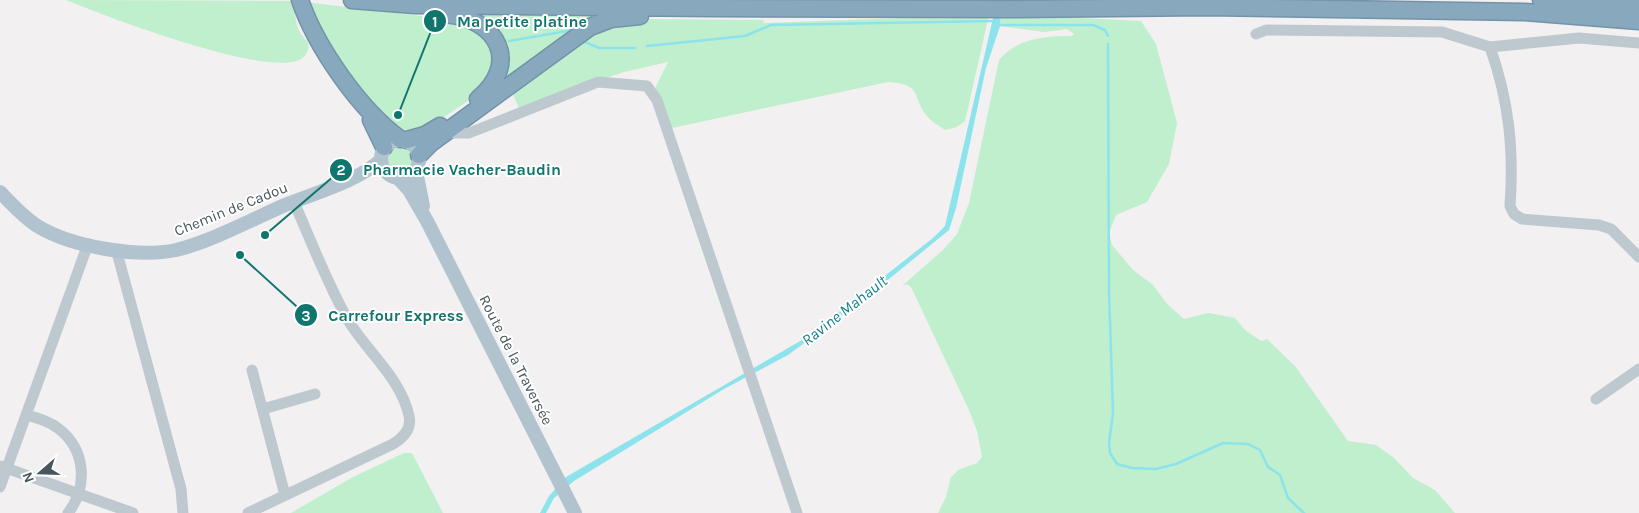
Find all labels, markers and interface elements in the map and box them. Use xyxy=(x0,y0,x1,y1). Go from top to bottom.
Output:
callout: Ma petite platine xyxy=(422,6,597,37)
text: Ma petite platine xyxy=(457,12,587,31)
text: 1 xyxy=(432,13,438,31)
callout: Pharmacie Vacher-Baudin xyxy=(328,154,571,185)
text: Pharmacie Vacher-Baudin xyxy=(363,160,561,179)
text: 2 xyxy=(336,161,346,179)
street label: Chemin de Cadou xyxy=(172,178,290,240)
water label: Ravine Mahault xyxy=(798,271,891,350)
street label: Route de la Traversée xyxy=(475,292,557,428)
callout: Carrefour Express xyxy=(294,300,474,331)
text: Carrefour Express xyxy=(328,306,464,325)
text: 3 xyxy=(301,307,311,325)
north arrow xyxy=(15,448,65,498)
text: N xyxy=(19,470,38,485)

